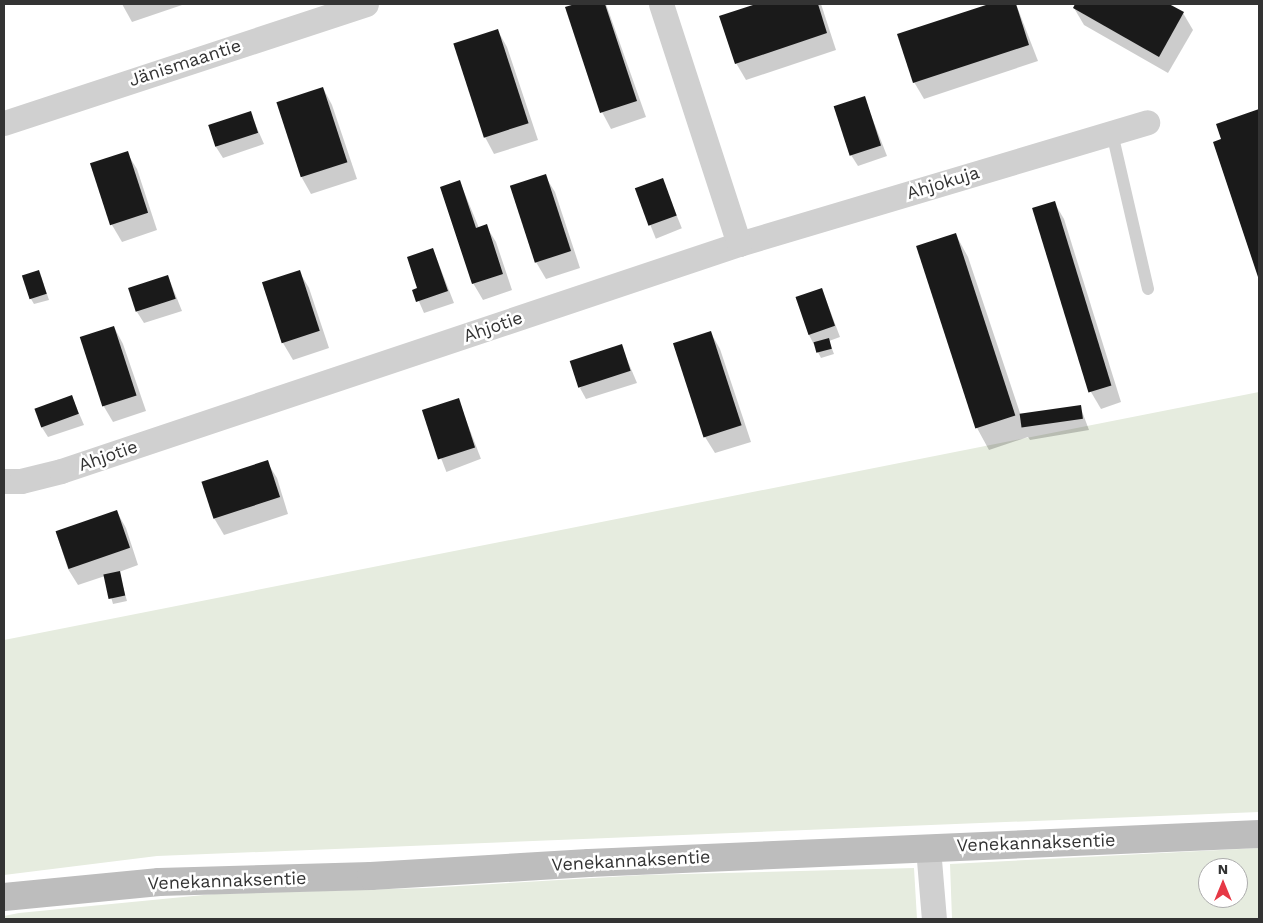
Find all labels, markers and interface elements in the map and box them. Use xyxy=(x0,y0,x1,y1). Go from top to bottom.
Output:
street label: Jänismaantie xyxy=(126,35,244,91)
street label: Ahjokuja xyxy=(904,162,982,204)
street label: Ahjotie xyxy=(461,307,525,347)
street label: Ahjotie xyxy=(76,436,140,476)
street label: Venekannaksentie xyxy=(956,829,1116,857)
street label: Venekannaksentie xyxy=(551,846,711,876)
north arrow xyxy=(1198,858,1248,908)
text: N xyxy=(1218,861,1228,877)
street label: Venekannaksentie xyxy=(147,867,307,895)

